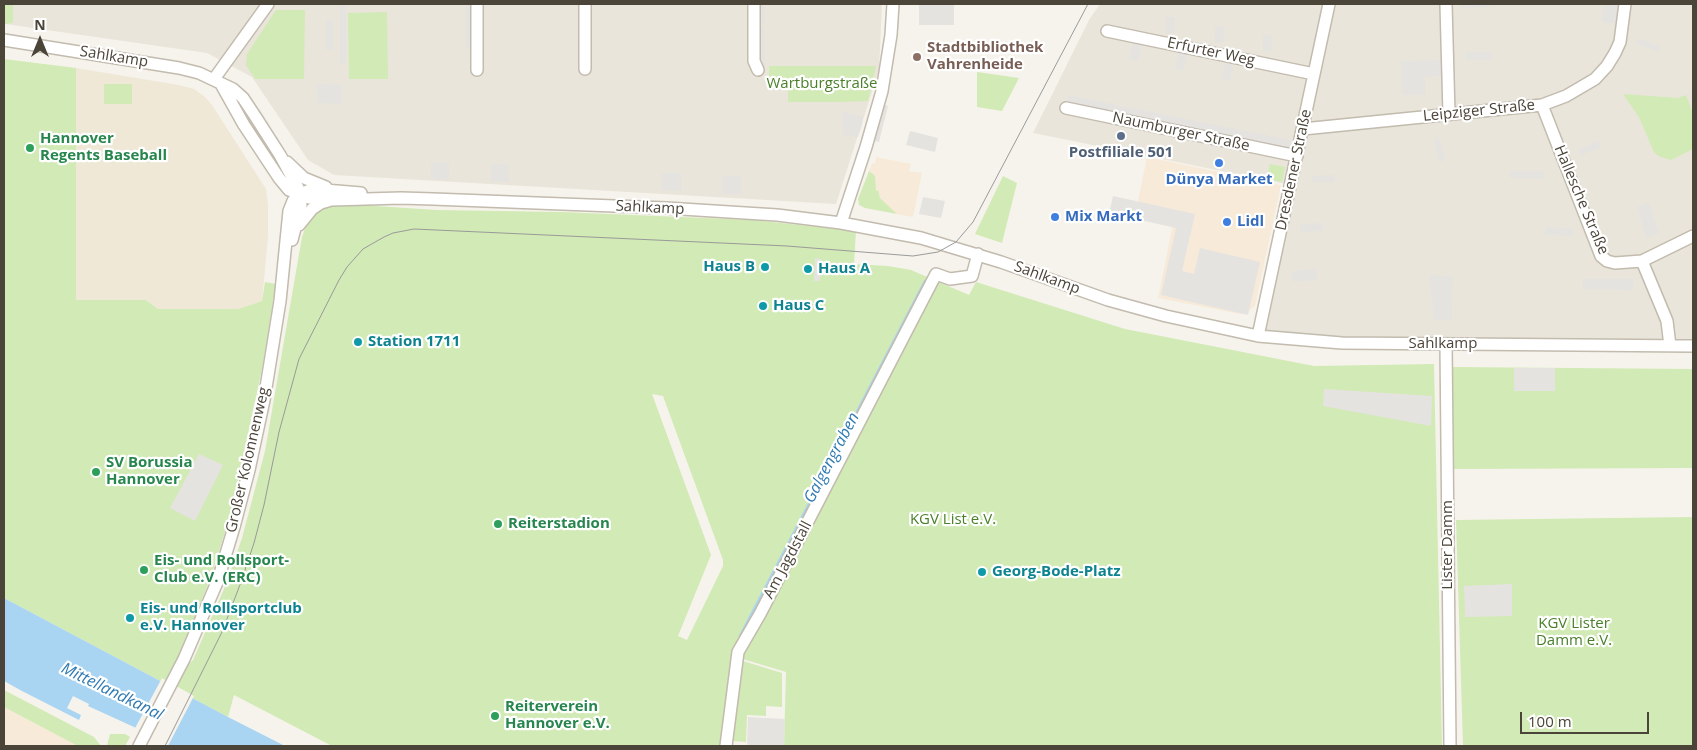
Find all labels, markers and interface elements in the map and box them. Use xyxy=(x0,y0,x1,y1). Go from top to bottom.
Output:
north arrow xyxy=(15,15,65,65)
text: N xyxy=(34,15,46,34)
street label: Erfurter Weg xyxy=(1166,34,1256,70)
place label: Stadtbibliothek Vahrenheide xyxy=(927,39,1043,74)
street label: Sahlkamp xyxy=(79,43,149,71)
marker: Stadtbibliothek Vahrenheide xyxy=(911,51,923,63)
park label: Wartburgstraße xyxy=(766,75,878,93)
street label: Leipziger Straße xyxy=(1422,96,1536,126)
street label: Dresdener Straße xyxy=(1272,108,1316,232)
street label: Naumburger Straße xyxy=(1111,109,1251,155)
place label: Hannover Regents Baseball xyxy=(40,130,167,165)
marker: Postfiliale 501 xyxy=(1115,130,1127,142)
marker: Hannover Regents Baseball xyxy=(24,142,36,154)
street label: Hallesche Straße xyxy=(1550,143,1612,257)
place label: Postfiliale 501 xyxy=(1069,144,1173,162)
marker: Dünya Market xyxy=(1213,157,1225,169)
place label: Dünya Market xyxy=(1166,171,1272,189)
street label: Sahlkamp xyxy=(615,197,685,219)
place label: Mix Markt xyxy=(1065,208,1142,226)
marker: Mix Markt xyxy=(1049,211,1061,223)
place label: Lidl xyxy=(1237,213,1264,231)
marker: Lidl xyxy=(1221,216,1233,228)
place label: Haus B xyxy=(703,258,755,276)
street label: Sahlkamp xyxy=(1012,258,1082,298)
place label: Haus A xyxy=(818,260,870,278)
marker: Haus B xyxy=(759,261,771,273)
marker: Haus A xyxy=(802,263,814,275)
place label: Haus C xyxy=(773,297,824,315)
marker: Haus C xyxy=(757,300,769,312)
place label: Station 1711 xyxy=(368,333,460,351)
street label: Sahlkamp xyxy=(1409,335,1477,353)
marker: Station 1711 xyxy=(352,336,364,348)
street label: Großer Kolonnenweg xyxy=(222,385,274,535)
water label: Galgengraben xyxy=(800,410,864,506)
place label: SV Borussia Hannover xyxy=(106,454,192,489)
marker: SV Borussia Hannover xyxy=(90,466,102,478)
street label: Lister Damm xyxy=(1439,500,1457,590)
park label: KGV List e.V. xyxy=(910,511,996,529)
place label: Reiterstadion xyxy=(508,515,610,533)
marker: Reiterstadion xyxy=(492,518,504,530)
street label: Am Jagdstall xyxy=(760,518,816,602)
place label: Eis- und Rollsport- Club e.V. (ERC) xyxy=(154,552,289,587)
place label: Georg-Bode-Platz xyxy=(992,563,1121,581)
marker: Eis- und Rollsport- Club e.V. (ERC) xyxy=(138,564,150,576)
marker: Georg-Bode-Platz xyxy=(976,566,988,578)
place label: Eis- und Rollsportclub e.V. Hannover xyxy=(140,600,302,635)
marker: Eis- und Rollsportclub e.V. Hannover xyxy=(124,612,136,624)
park label: KGV Lister Damm e.V. xyxy=(1536,615,1612,650)
water label: Mittellandkanal xyxy=(58,659,166,725)
place label: Reiterverein Hannover e.V. xyxy=(505,698,610,733)
scale bar xyxy=(1522,702,1651,734)
marker: Reiterverein Hannover e.V. xyxy=(489,710,501,722)
text: 100 m xyxy=(1528,711,1572,731)

